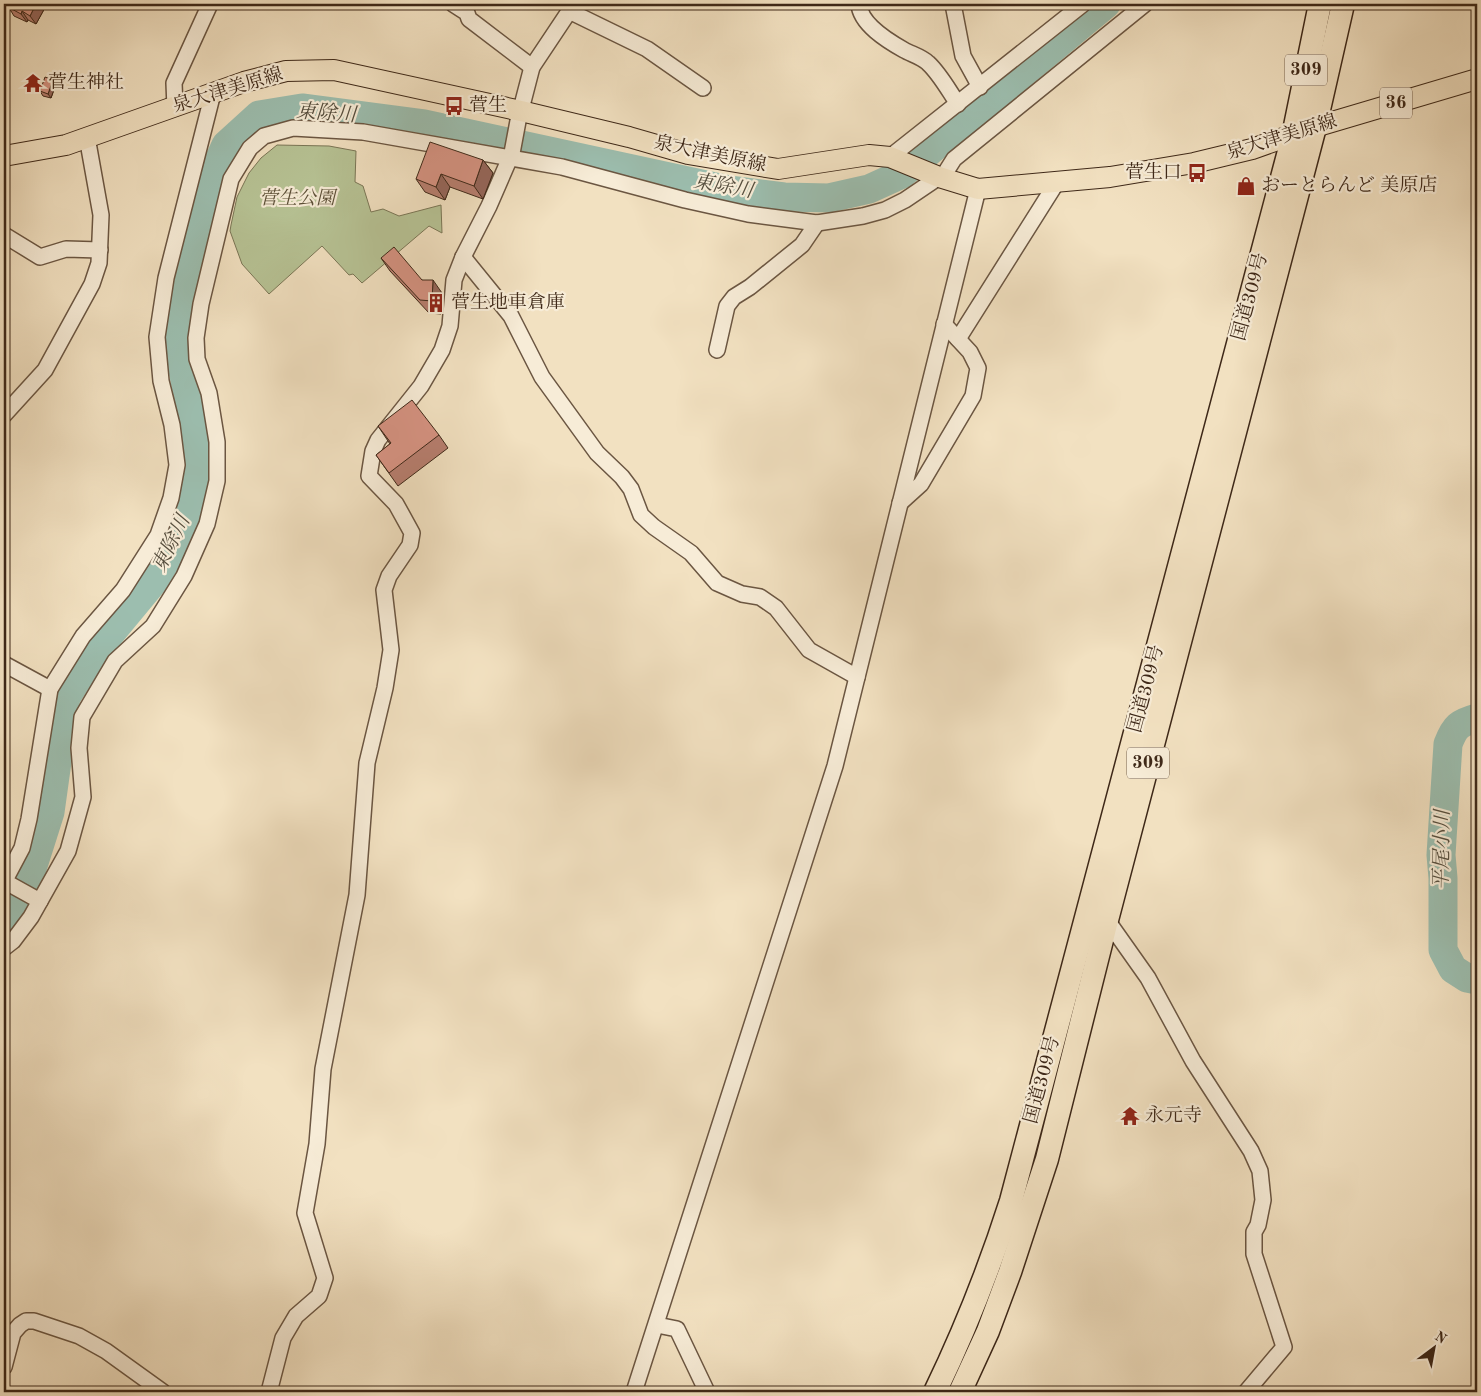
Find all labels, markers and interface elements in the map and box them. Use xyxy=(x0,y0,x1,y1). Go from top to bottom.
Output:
road number: 309 xyxy=(1285,54,1327,86)
street label: 泉大津美原線 xyxy=(170,62,285,117)
place label: 菅生神社 xyxy=(48,71,124,93)
temple icon: 菅生神社 xyxy=(22,72,44,94)
road number: 36 xyxy=(1380,88,1412,119)
place label: 菅生 xyxy=(469,94,507,116)
bus stop icon: 菅生 xyxy=(443,95,465,117)
water label: 東除川 xyxy=(295,100,359,126)
street label: 泉大津美原線 xyxy=(1224,109,1339,164)
street label: 泉大津美原線 xyxy=(652,131,768,176)
place label: 菅生口 xyxy=(1125,161,1182,183)
bus stop icon: 菅生口 xyxy=(1186,162,1208,184)
water label: 東除川 xyxy=(692,170,757,202)
shop icon: おーとらんど 美原店 xyxy=(1235,175,1257,197)
place label: おーとらんど 美原店 xyxy=(1261,175,1437,196)
park label: 菅生公園 xyxy=(259,188,338,209)
street label: 国道309号 xyxy=(1228,251,1272,343)
place label: 菅生地車倉庫 xyxy=(451,291,565,313)
building icon: 菅生地車倉庫 xyxy=(425,292,447,314)
water label: 東除川 xyxy=(148,510,195,575)
street label: 国道309号 xyxy=(1124,643,1168,735)
road number: 309 xyxy=(1127,748,1169,778)
water label: 平尾小川 xyxy=(1430,808,1454,890)
street label: 国道309号 xyxy=(1020,1034,1064,1126)
temple icon: 永元寺 xyxy=(1119,1105,1141,1127)
place label: 永元寺 xyxy=(1145,1105,1202,1126)
north arrow xyxy=(1408,1324,1458,1374)
text: N xyxy=(1432,1329,1449,1347)

